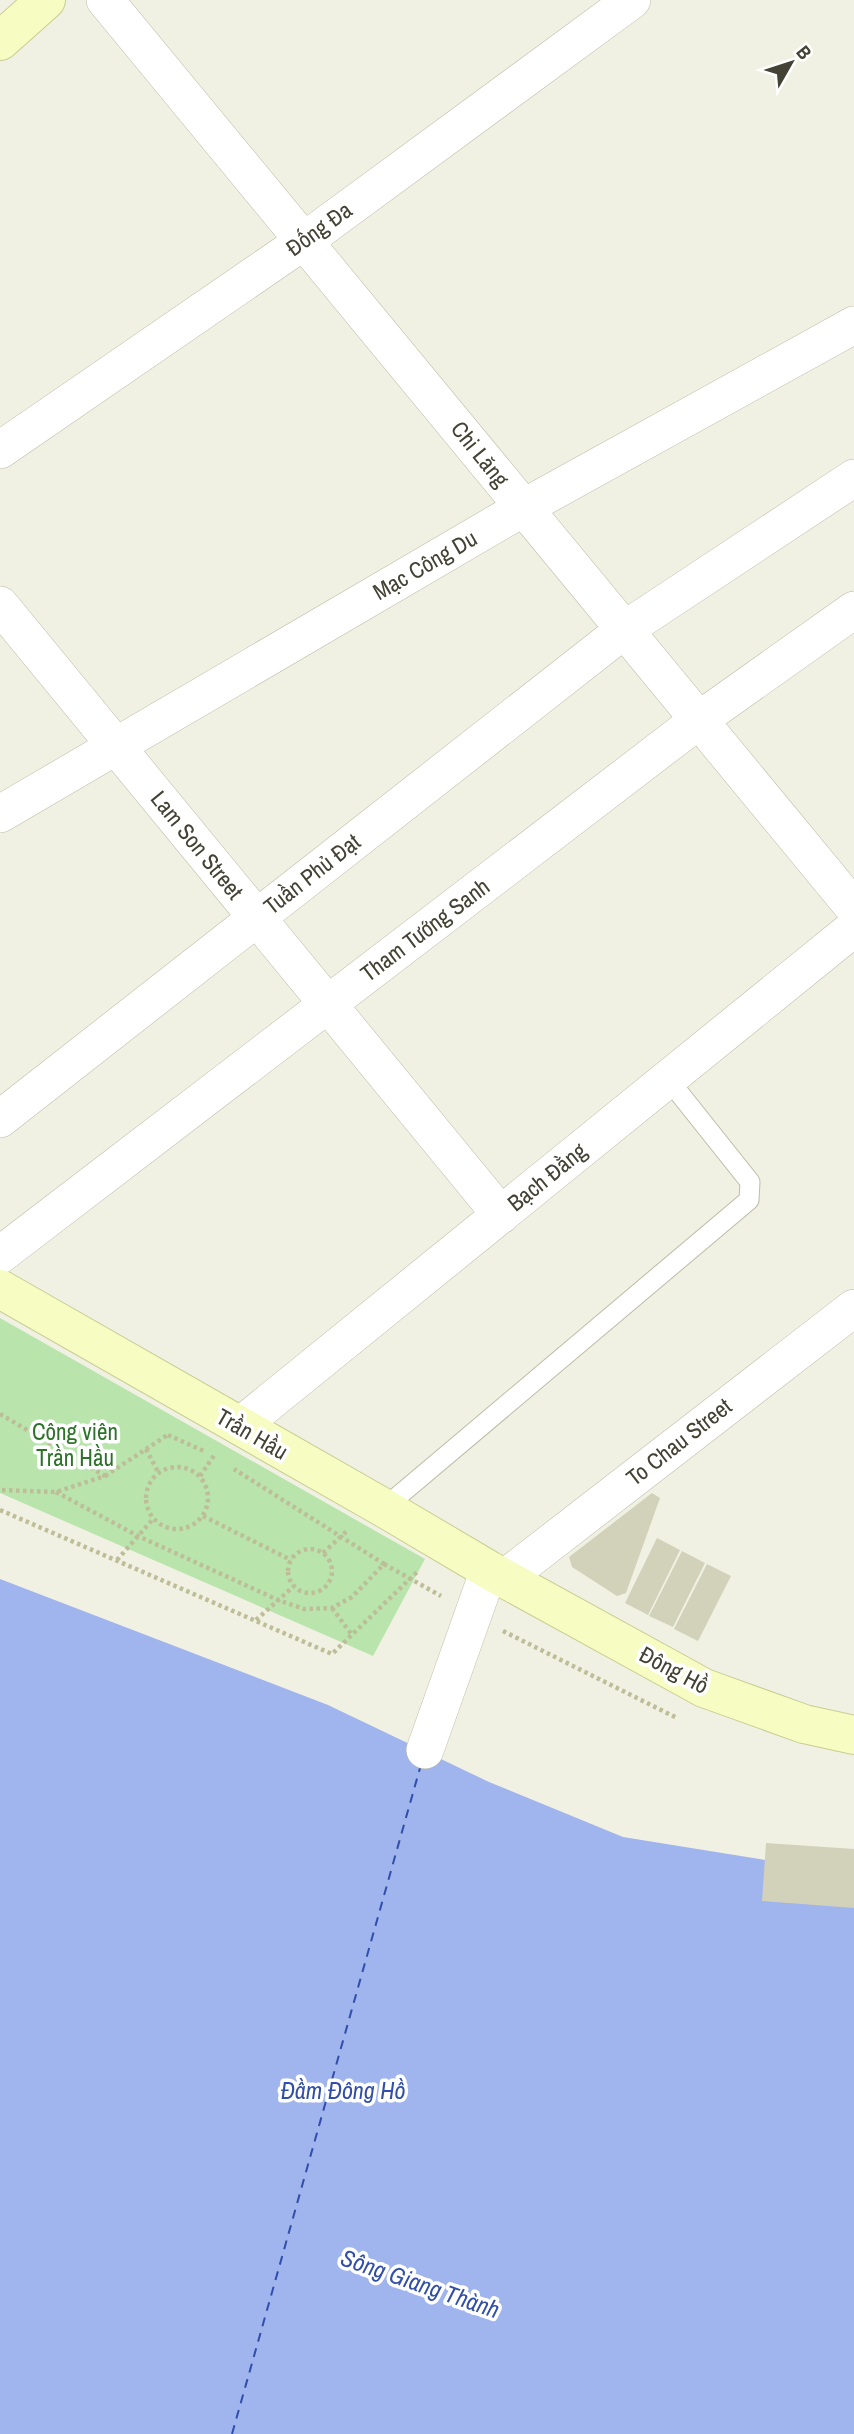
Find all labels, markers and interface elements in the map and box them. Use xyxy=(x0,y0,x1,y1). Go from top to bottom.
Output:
north arrow xyxy=(756,28,826,98)
text: B xyxy=(791,40,818,65)
street label: Đống Đa xyxy=(279,194,358,263)
street label: Chi Lăng xyxy=(444,414,517,494)
street label: Mạc Công Du xyxy=(367,522,482,607)
street label: Lam Son Street xyxy=(144,784,251,905)
street label: Tuần Phủ Đạt xyxy=(257,826,366,921)
street label: Tham Tướng Sanh xyxy=(354,871,496,988)
street label: Bạch Đằng xyxy=(501,1135,593,1218)
street label: To Chau Street xyxy=(620,1391,738,1493)
street label: Trần Hầu xyxy=(211,1401,294,1466)
park label: Công viên Trần Hầu xyxy=(32,1416,118,1473)
street label: Đông Hồ xyxy=(634,1638,714,1701)
water label: Đầm Đông Hồ xyxy=(281,2074,405,2106)
water label: Sông Giang Thành xyxy=(337,2241,504,2325)

